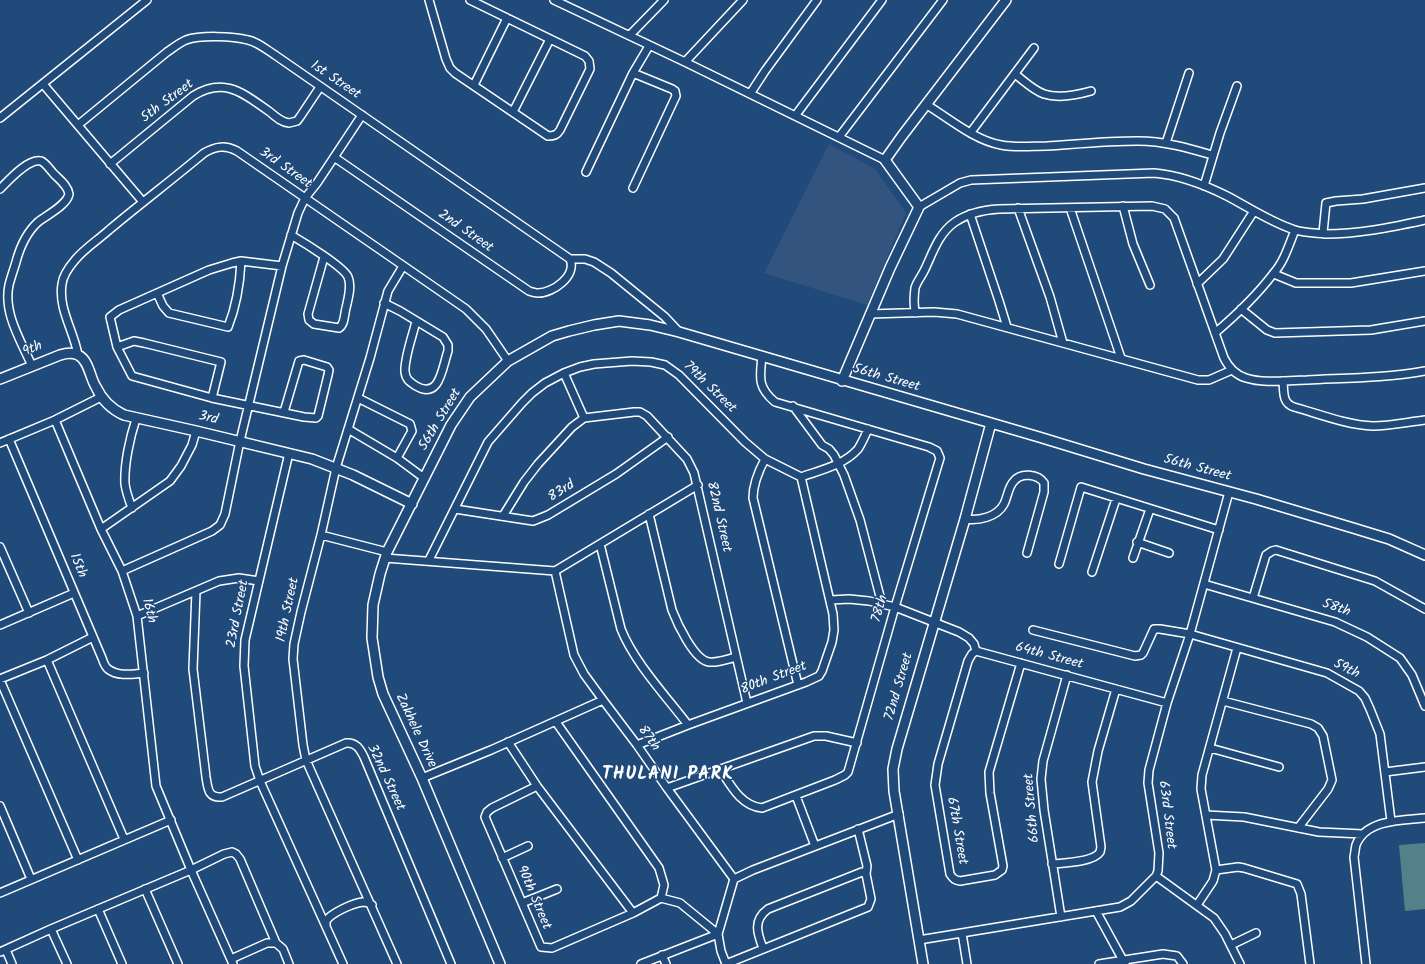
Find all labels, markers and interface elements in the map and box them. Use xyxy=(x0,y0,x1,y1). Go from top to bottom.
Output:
street label: 1st Street xyxy=(307,58,363,104)
street label: 5th Street xyxy=(138,77,198,127)
street label: 3rd Street xyxy=(255,145,315,193)
street label: 2nd Street xyxy=(434,207,496,257)
street label: 9th xyxy=(21,339,45,361)
street label: 79th Street xyxy=(679,359,739,417)
street label: 56th Street xyxy=(850,361,922,397)
street label: 56th Street xyxy=(416,386,466,454)
street label: 3rd xyxy=(197,409,219,429)
street label: 56th Street xyxy=(1161,452,1233,486)
street label: 83rd xyxy=(546,477,578,507)
street label: 82nd Street xyxy=(702,480,734,554)
street label: 15th xyxy=(65,551,89,581)
street label: 19th Street xyxy=(274,576,304,644)
street label: 23rd Street xyxy=(224,579,254,649)
street label: 78th xyxy=(869,593,893,625)
street label: 58th xyxy=(1320,596,1352,622)
street label: 16th xyxy=(137,597,159,625)
street label: 64th Street xyxy=(1013,640,1085,674)
street label: 72nd Street xyxy=(882,651,918,723)
street label: 59th xyxy=(1330,656,1362,684)
street label: 80th Street xyxy=(739,659,809,699)
street label: Zakhele Drive xyxy=(390,691,440,771)
street label: 87th xyxy=(633,723,663,755)
street label: 32nd Street xyxy=(362,742,408,814)
district label: THULANI PARK xyxy=(602,765,734,787)
street label: 66th Street xyxy=(1022,773,1044,843)
street label: 63rd Street xyxy=(1153,780,1179,850)
street label: 67th Street xyxy=(942,796,970,866)
street label: 90th Street xyxy=(512,863,554,933)

